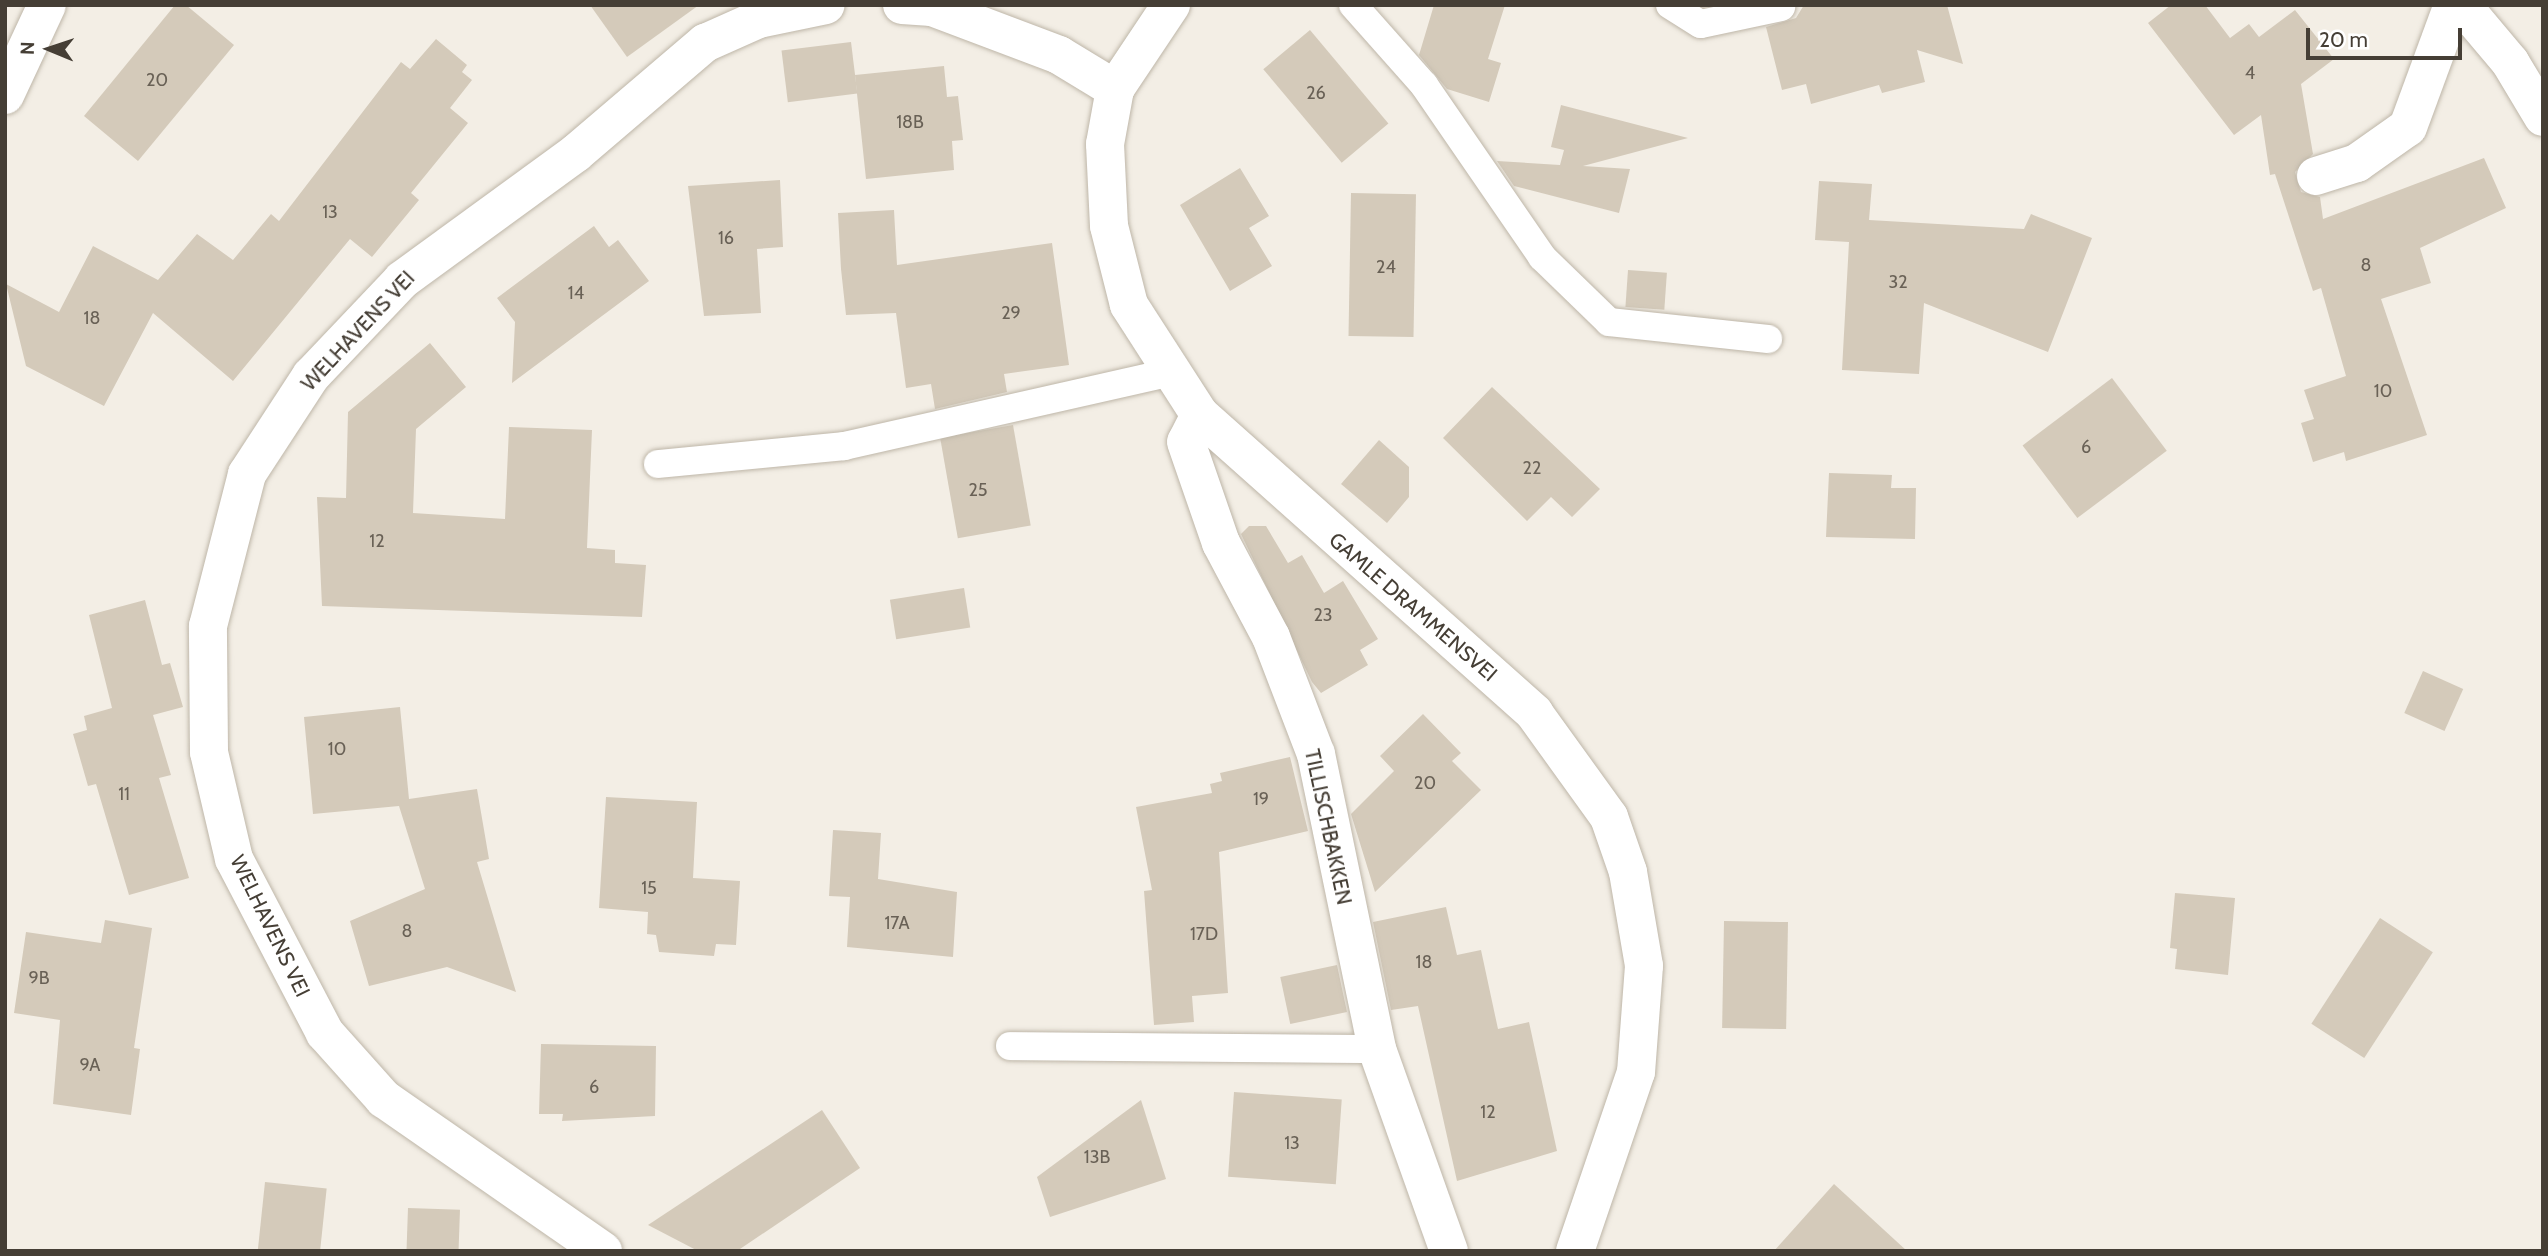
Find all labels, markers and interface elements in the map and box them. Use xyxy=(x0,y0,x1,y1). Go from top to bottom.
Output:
north arrow xyxy=(14,14,84,84)
scale bar xyxy=(2310,14,2466,58)
text: 20 m xyxy=(2319,27,2368,52)
text: N xyxy=(16,41,39,55)
house number: 4 xyxy=(2245,62,2255,84)
house number: 20 xyxy=(146,69,168,91)
house number: 26 xyxy=(1306,82,1326,104)
house number: 18B xyxy=(896,111,924,133)
house number: 13 xyxy=(322,201,338,223)
house number: 16 xyxy=(718,227,734,249)
house number: 8 xyxy=(2361,254,2371,276)
house number: 24 xyxy=(1376,256,1396,278)
street label: WELHAVENS VEI xyxy=(296,266,420,396)
house number: 32 xyxy=(1888,271,1908,293)
house number: 14 xyxy=(568,282,584,304)
house number: 29 xyxy=(1001,302,1021,324)
house number: 18 xyxy=(84,307,100,329)
house number: 10 xyxy=(2374,380,2392,402)
house number: 6 xyxy=(2081,436,2091,458)
house number: 22 xyxy=(1523,457,1541,479)
house number: 25 xyxy=(968,479,988,501)
street label: GAMLE DRAMMENSVEI xyxy=(1324,527,1502,687)
house number: 12 xyxy=(369,530,385,552)
house number: 23 xyxy=(1313,604,1333,626)
house number: 10 xyxy=(328,738,346,760)
street label: TILLISCHBAKKEN xyxy=(1299,747,1357,907)
house number: 20 xyxy=(1414,772,1436,794)
house number: 11 xyxy=(118,783,130,805)
house number: 19 xyxy=(1253,788,1269,810)
street label: WELHAVENS VEI xyxy=(225,851,315,1001)
house number: 15 xyxy=(641,877,657,899)
house number: 17A xyxy=(884,912,910,934)
house number: 8 xyxy=(402,920,412,942)
house number: 17D xyxy=(1190,923,1218,945)
house number: 18 xyxy=(1416,951,1432,973)
house number: 9B xyxy=(29,967,49,989)
house number: 9A xyxy=(80,1054,100,1076)
house number: 6 xyxy=(589,1076,599,1098)
house number: 12 xyxy=(1480,1101,1496,1123)
house number: 13 xyxy=(1284,1132,1300,1154)
house number: 13B xyxy=(1084,1146,1110,1168)

